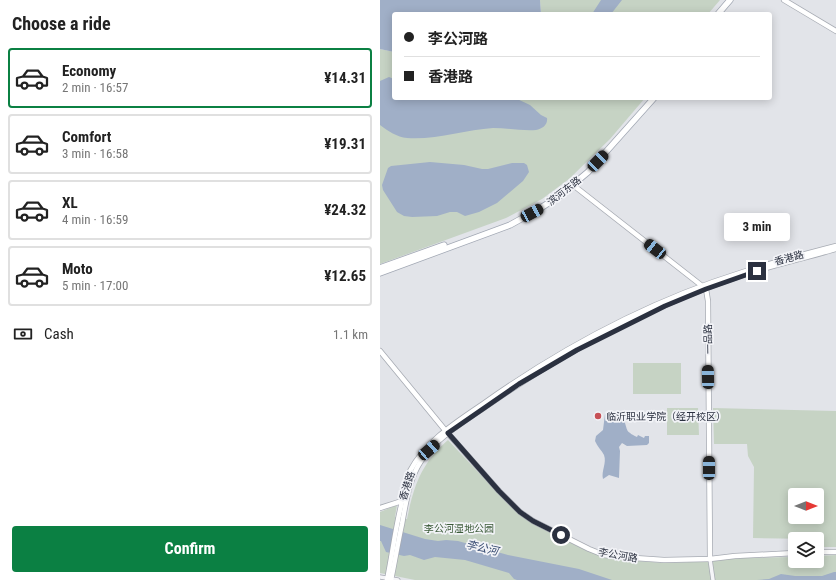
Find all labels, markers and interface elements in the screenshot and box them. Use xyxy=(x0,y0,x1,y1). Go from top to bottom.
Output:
text: Choose a ride xyxy=(12,13,111,34)
text: 李公河路 xyxy=(428,30,488,48)
icon: car xyxy=(14,60,50,96)
text: Economy xyxy=(62,62,116,80)
text: 香港路 xyxy=(428,68,473,86)
text: ¥14.31 xyxy=(324,69,366,87)
text: 2 min · 16:57 xyxy=(62,80,128,95)
icon: car xyxy=(14,126,50,162)
text: Comfort xyxy=(62,128,111,146)
text: ¥19.31 xyxy=(324,135,366,153)
text: 3 min · 16:58 xyxy=(62,146,128,161)
car xyxy=(585,148,611,174)
street label: 滨河东路 xyxy=(545,174,583,208)
icon: car xyxy=(14,192,50,228)
text: XL xyxy=(62,194,78,212)
text: ¥24.32 xyxy=(324,201,366,219)
car xyxy=(519,202,545,224)
text: 4 min · 16:59 xyxy=(62,212,128,227)
callout: 3 min xyxy=(724,213,790,241)
text: 3 min xyxy=(743,219,771,234)
car xyxy=(642,237,668,261)
street label: 香港路 xyxy=(773,249,805,267)
icon: car xyxy=(14,258,50,294)
text: Moto xyxy=(62,260,93,278)
route end xyxy=(748,262,766,280)
text: ¥12.65 xyxy=(324,267,366,285)
text: 5 min · 17:00 xyxy=(62,278,128,293)
icon: cash xyxy=(12,323,34,345)
street label: 一品路 xyxy=(702,324,714,354)
text: Cash xyxy=(44,325,74,343)
text: 1.1 km xyxy=(333,327,368,342)
car xyxy=(702,365,714,389)
marker: 临沂职业学院（经开校区） xyxy=(593,411,603,421)
place label: 临沂职业学院（经开校区） xyxy=(606,411,726,422)
car xyxy=(416,438,442,462)
car xyxy=(703,456,715,480)
street label: 香港路 xyxy=(397,470,417,502)
north arrow xyxy=(788,488,824,524)
map controls xyxy=(788,488,824,568)
park label: 李公河湿地公园 xyxy=(424,523,494,534)
button: Confirm xyxy=(12,526,368,572)
route start xyxy=(552,526,570,544)
button: layers xyxy=(788,532,824,568)
water label: 李公河 xyxy=(464,538,501,558)
street label: 李公河路 xyxy=(597,546,639,564)

